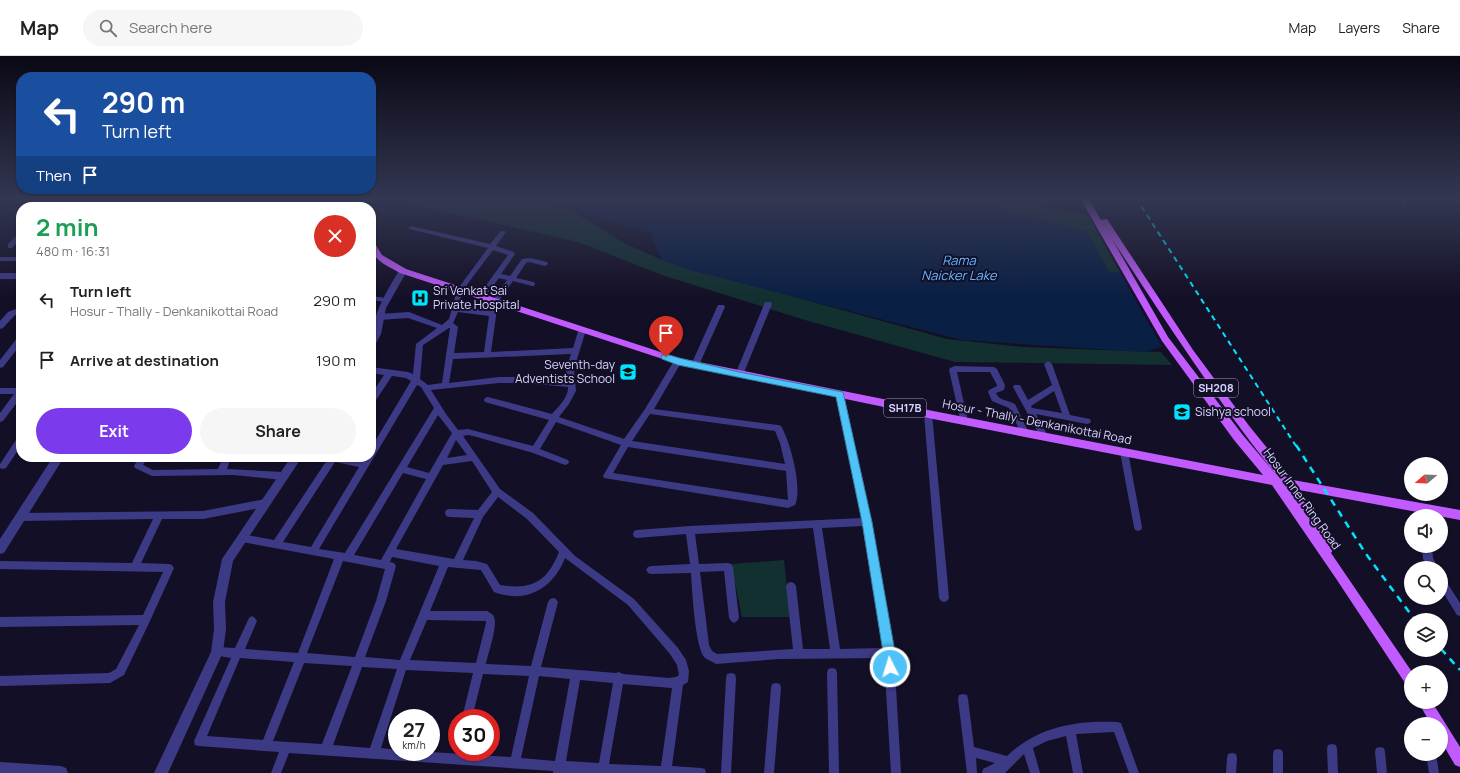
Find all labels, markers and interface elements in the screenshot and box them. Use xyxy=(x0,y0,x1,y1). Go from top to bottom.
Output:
search box xyxy=(83,10,363,46)
text: Map xyxy=(20,15,59,41)
icon: search xyxy=(97,17,119,39)
text: Search here xyxy=(129,17,212,38)
text: Map xyxy=(1288,18,1316,37)
text: Layers xyxy=(1338,18,1380,37)
text: Share xyxy=(1402,18,1440,37)
text: 290 m xyxy=(102,83,185,121)
icon: left xyxy=(36,88,88,140)
text: Turn left xyxy=(102,119,172,143)
icon: arrive xyxy=(79,164,101,186)
text: Then xyxy=(36,165,71,186)
text: 2 min xyxy=(36,210,98,243)
button: close xyxy=(314,215,356,257)
text: 480 m · 16:31 xyxy=(36,242,110,260)
water label: Rama Naicker Lake xyxy=(921,251,998,284)
text: Turn left xyxy=(70,281,132,302)
place label: Sri Venkat Sai Private Hospital xyxy=(433,282,520,313)
hospital icon: Sri Venkat Sai Private Hospital xyxy=(410,288,430,308)
icon: left xyxy=(36,289,58,311)
text: 290 m xyxy=(313,290,356,311)
text: Hosur - Thally - Denkanikottai Road xyxy=(70,302,278,320)
pin xyxy=(649,316,683,357)
icon: arrive xyxy=(655,322,677,344)
icon: arrive xyxy=(36,349,58,371)
text: Arrive at destination xyxy=(70,350,219,371)
text: 190 m xyxy=(316,350,356,371)
place label: Seventh-day Adventists School xyxy=(515,356,616,387)
school or university icon: Seventh-day Adventists School xyxy=(618,362,638,382)
road number: SH208 xyxy=(1194,379,1238,397)
street label: Hosur - Thally - Denkanikottai Road xyxy=(941,395,1133,448)
road number: SH17B xyxy=(884,399,926,417)
school or university icon: Sishya school xyxy=(1172,402,1192,422)
place label: Sishya school xyxy=(1195,403,1271,420)
button: Exit xyxy=(36,408,192,454)
button: Share xyxy=(200,408,356,454)
street label: Hosur Inner Ring Road xyxy=(1260,445,1345,553)
north arrow xyxy=(1404,457,1448,501)
map controls xyxy=(1404,457,1448,761)
button: sound xyxy=(1404,509,1448,553)
button: search xyxy=(1404,561,1448,605)
button: layers xyxy=(1404,613,1448,657)
position arrow xyxy=(869,646,911,688)
button: + xyxy=(1404,665,1448,709)
speed limit sign: 30 xyxy=(448,709,500,761)
text: 27 xyxy=(403,716,425,743)
button: − xyxy=(1404,717,1448,761)
text: km/h xyxy=(402,738,426,752)

